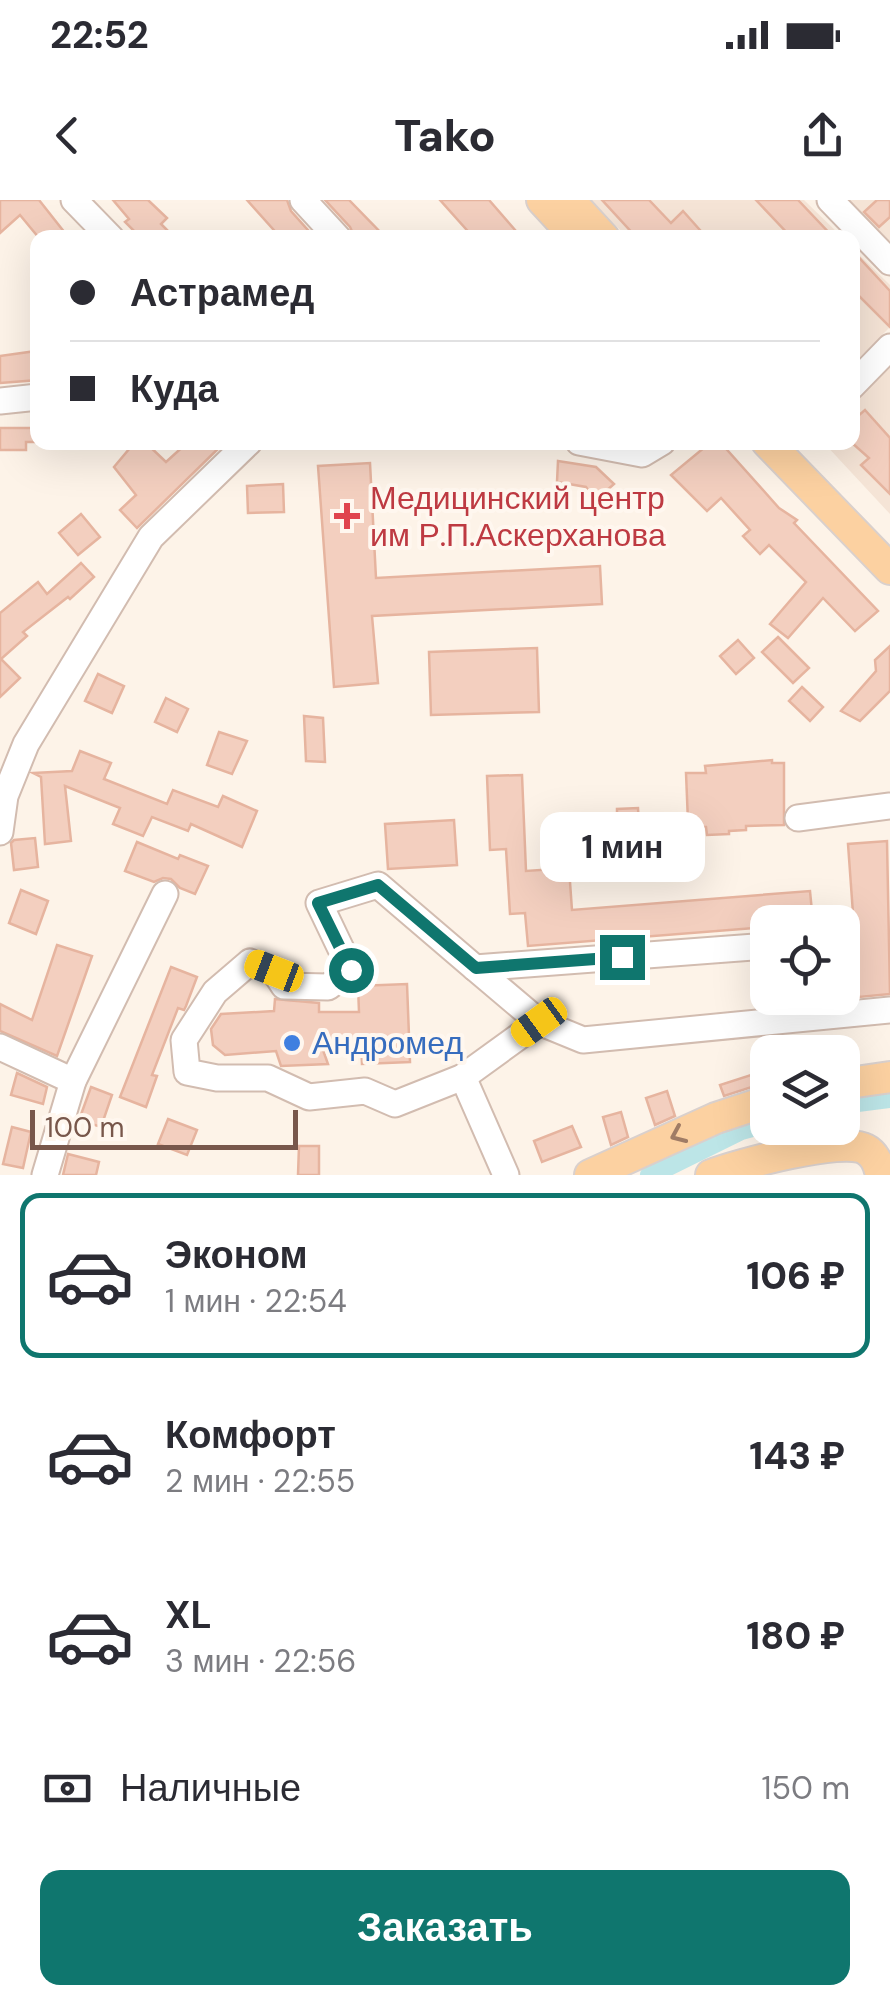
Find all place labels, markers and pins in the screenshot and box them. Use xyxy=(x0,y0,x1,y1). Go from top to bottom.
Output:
place label: Медицинский центр им Р.П.Аскерханова xyxy=(370,477,666,556)
marker: Медицинский центр им Р.П.Аскерханова xyxy=(334,503,360,529)
place label: Андромед xyxy=(312,1022,463,1064)
marker: Андромед xyxy=(281,1032,303,1054)

